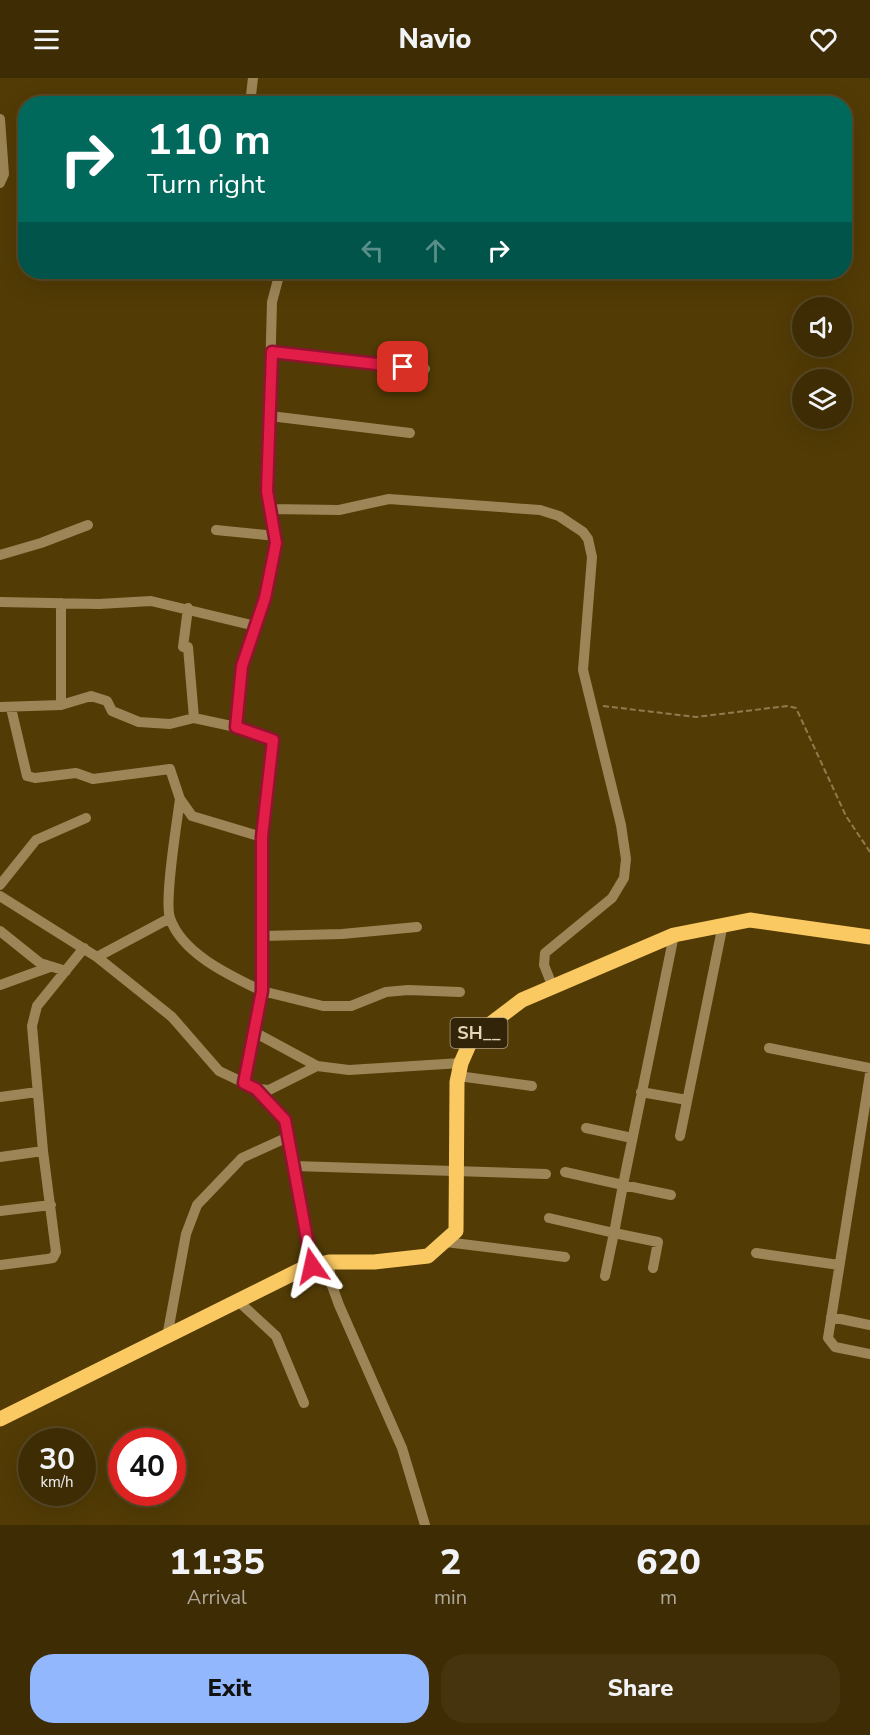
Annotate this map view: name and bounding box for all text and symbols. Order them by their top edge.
text: Navio [399,21,471,58]
icon: menu [30,23,63,56]
icon: heart [807,23,840,56]
text: 110 m [147,112,271,169]
icon: right [48,120,126,198]
text: Turn right [147,166,265,203]
icon: left [356,234,389,267]
icon: ahead [419,234,452,267]
icon: right [482,234,515,267]
map controls [792,297,852,429]
button: sound [792,297,852,357]
pin [377,341,428,392]
icon: arrive [386,350,419,383]
button: layers [792,369,852,429]
road number: SH__ [450,1018,508,1048]
position arrow [280,1234,344,1298]
speed limit sign: 40 [108,1428,186,1506]
text: 30 [39,1439,75,1480]
text: km/h [40,1472,74,1492]
text: 11:35 [169,1538,265,1587]
text: 2 [440,1538,461,1587]
text: 620 [636,1538,701,1587]
text: Arrival [187,1584,247,1611]
text: min [434,1584,467,1611]
text: m [660,1584,677,1611]
button: Exit [30,1654,429,1723]
button: Share [441,1654,840,1723]

